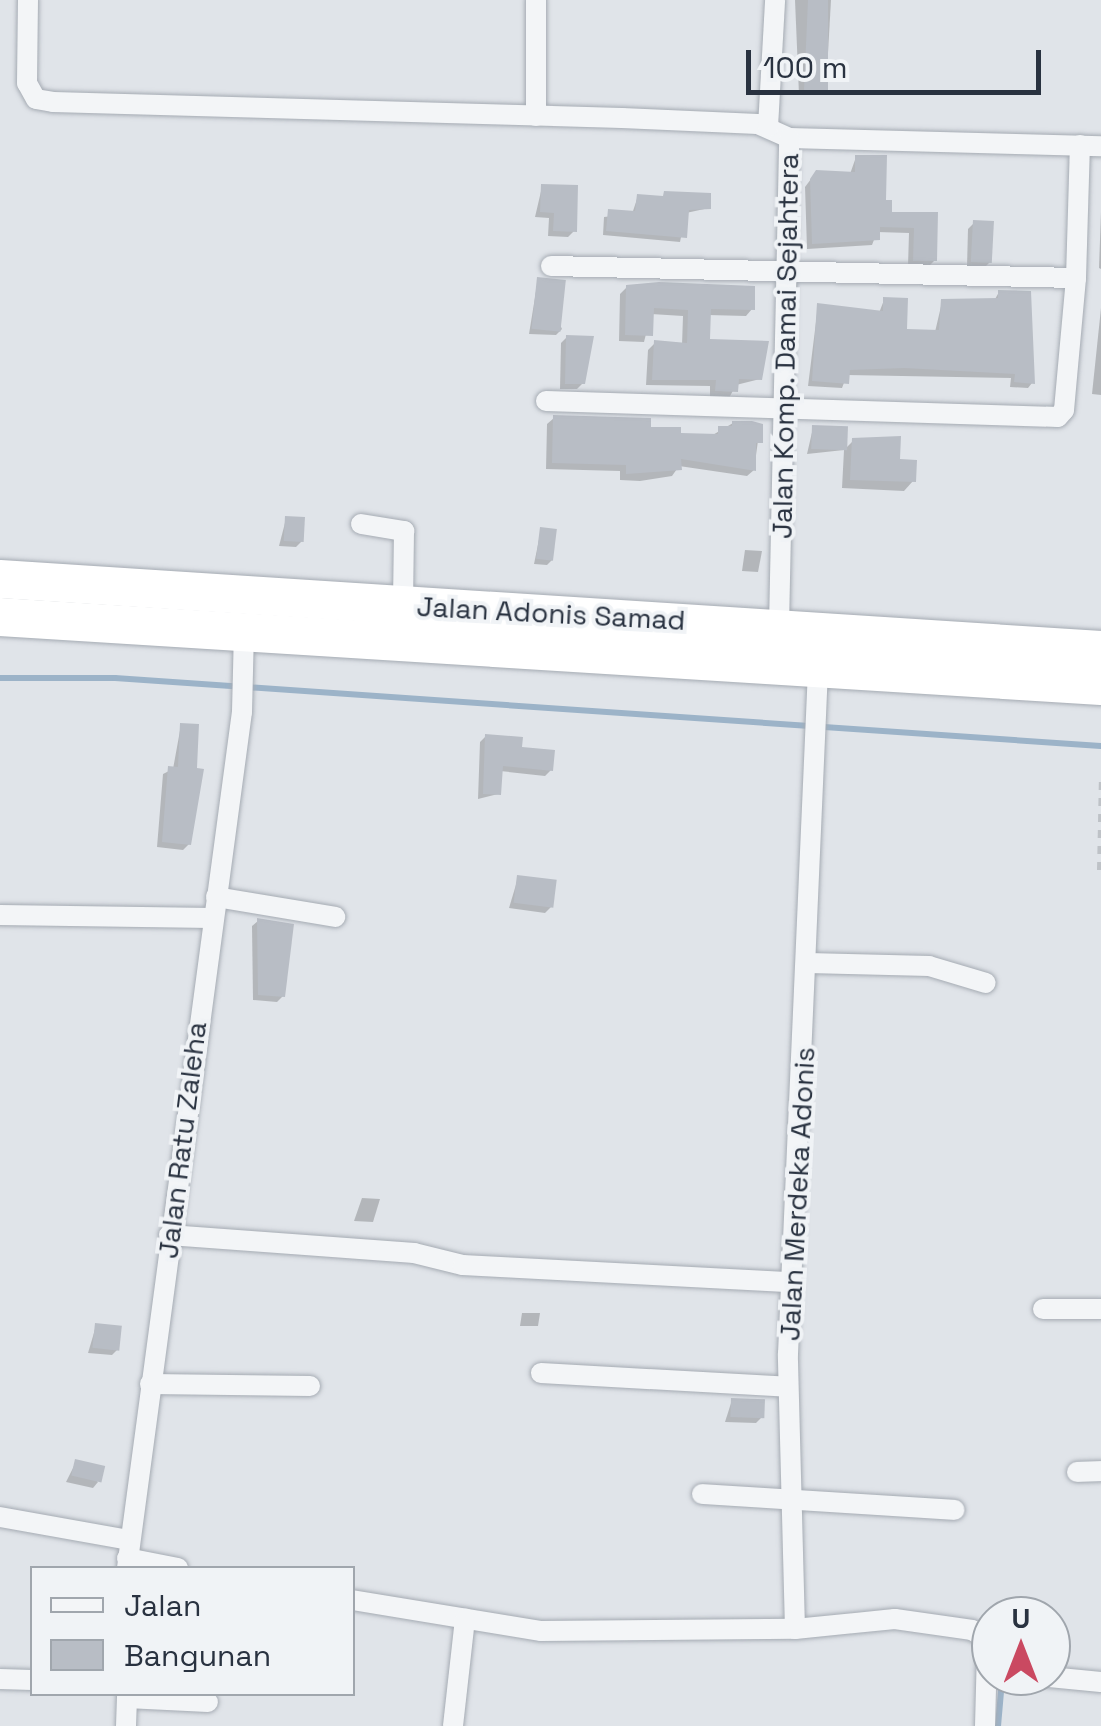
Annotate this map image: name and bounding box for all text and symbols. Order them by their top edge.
scale bar [751,30,1046,92]
text: 100 m [763,48,848,87]
street label: Jalan Komp. Damai Sejahtera [765,152,805,540]
street label: Jalan Adonis Samad [416,589,686,637]
street label: Jalan Ratu Zaleha [151,1020,213,1260]
street label: Jalan Merdeka Adonis [773,1046,821,1342]
legend [30,1566,355,1696]
text: Jalan [124,1586,201,1625]
north arrow [971,1596,1071,1696]
text: U [1012,1600,1030,1636]
text: Bangunan [124,1636,271,1675]

